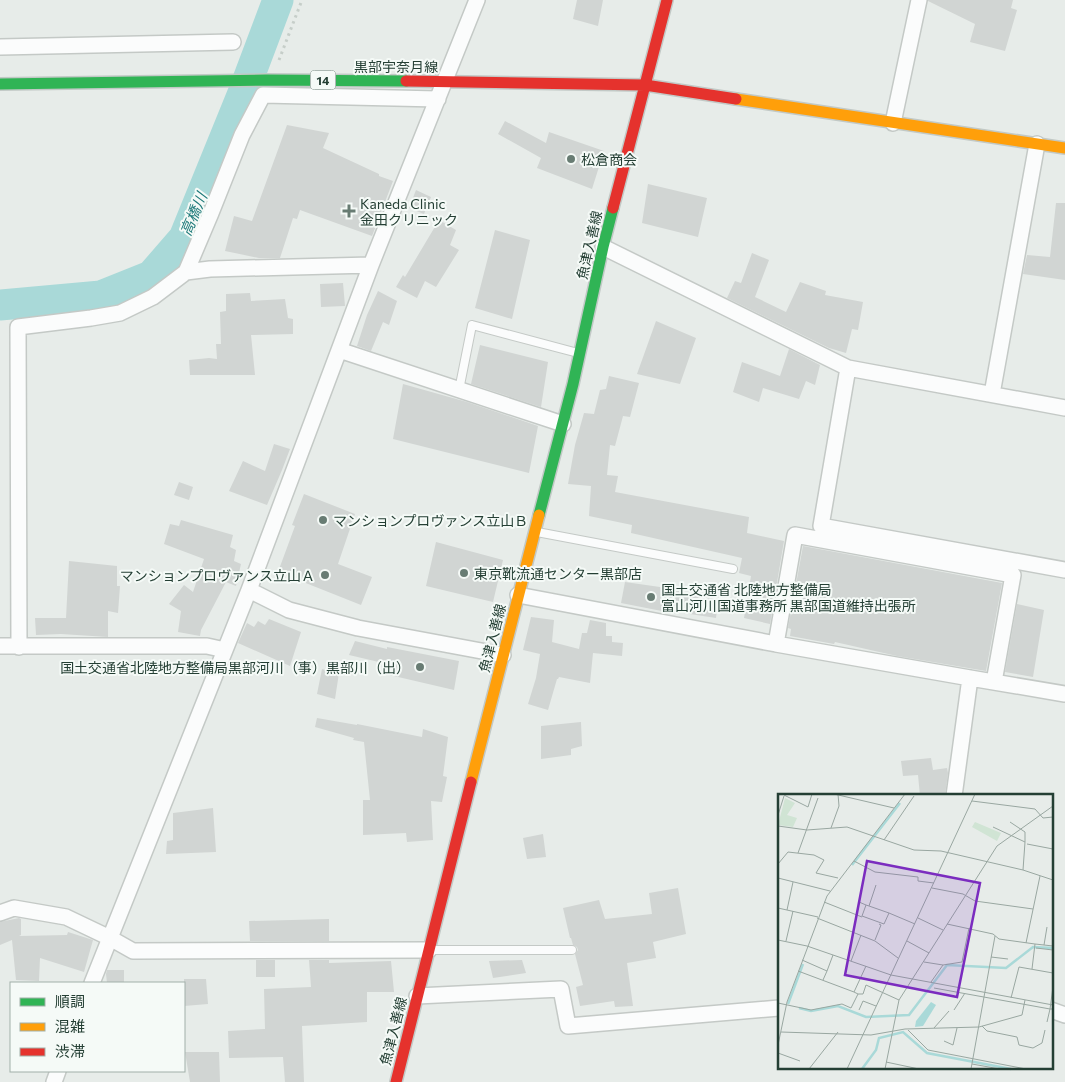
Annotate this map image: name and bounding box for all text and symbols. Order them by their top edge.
street label: 黒部宇奈月線 [354,58,438,75]
road number: 14 [310,70,336,90]
place label: 松倉商会 [581,151,637,168]
marker: 松倉商会 [565,153,577,165]
water label: 高橋川 [176,188,211,238]
place label: Kaneda Clinic 金田クリニック [360,195,458,228]
marker: Kaneda Clinic 金田クリニック [342,204,356,218]
street label: 魚津入善線 [573,209,605,281]
place label: マンションプロヴァンス立山Ｂ [333,512,528,529]
marker: マンションプロヴァンス立山Ｂ [317,514,329,526]
place label: 東京靴流通センター黒部店 [474,565,642,582]
place label: マンションプロヴァンス立山Ａ [120,567,315,584]
marker: 東京靴流通センター黒部店 [458,567,470,579]
marker: マンションプロヴァンス立山Ａ [319,569,331,581]
place label: 国土交通省 北陸地方整備局 富山河川国道事務所 黒部国道維持出張所 [661,581,916,614]
marker: 国土交通省 北陸地方整備局 富山河川国道事務所 黒部国道維持出張所 [645,591,657,603]
street label: 魚津入善線 [475,602,509,674]
place label: 国土交通省北陸地方整備局黒部河川（事）黒部川（出） [60,659,410,676]
marker: 国土交通省北陸地方整備局黒部河川（事）黒部川（出） [414,661,426,673]
inset map [778,794,1052,1070]
legend [10,982,185,1072]
text: 順調 [55,992,85,1010]
street label: 魚津入善線 [376,995,410,1067]
text: 混雑 [55,1017,85,1035]
text: 渋滞 [55,1042,85,1060]

